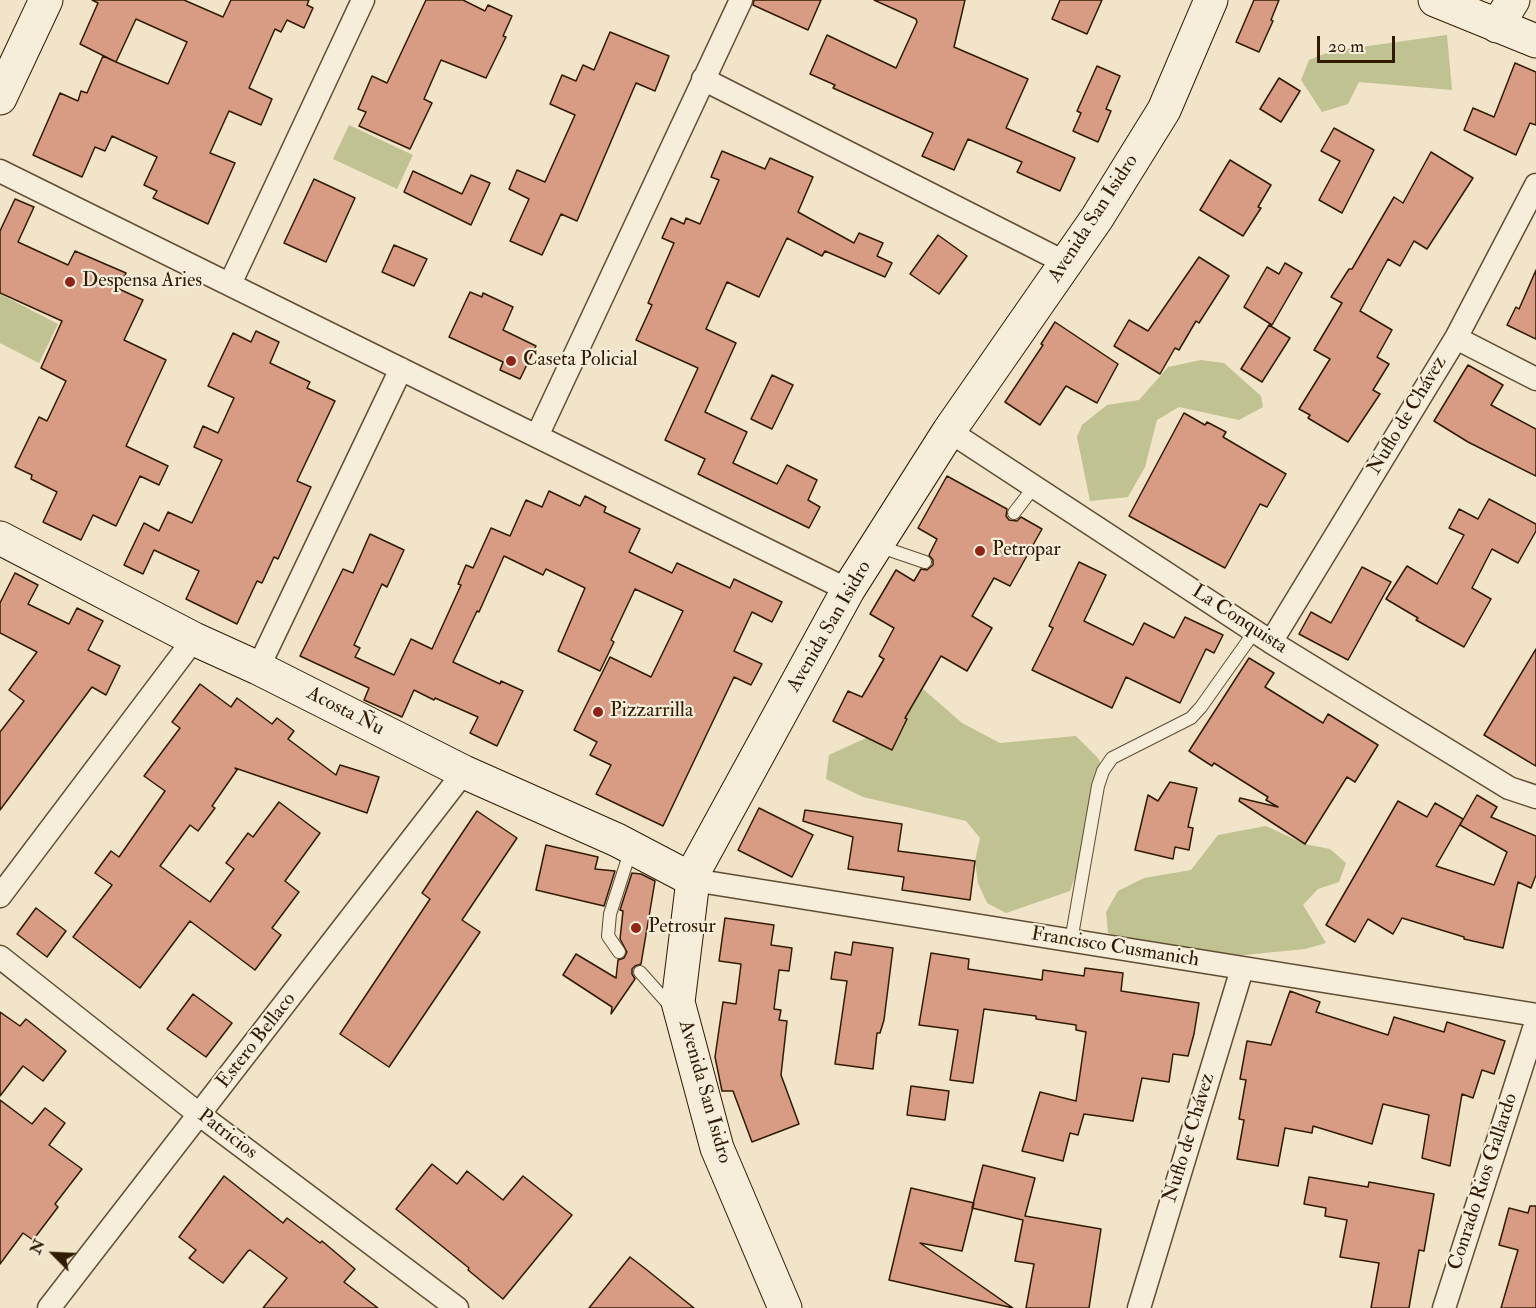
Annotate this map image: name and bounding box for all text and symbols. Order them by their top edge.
scale bar [1320,24,1398,62]
text: 20 m [1328,35,1364,58]
street label: Avenida San Isidro [1044,151,1144,287]
place label: Despensa Aries [82,270,202,294]
marker: Despensa Aries [63,275,77,289]
place label: Caseta Policial [523,349,638,373]
street label: Nuflo de Chávez [1363,352,1453,480]
marker: Caseta Policial [504,354,518,368]
place label: Petropar [992,539,1061,563]
marker: Petropar [973,544,987,558]
street label: Avenida San Isidro [783,557,877,697]
street label: La Conquista [1187,580,1291,660]
street label: Acosta Ñu [302,682,388,742]
place label: Pizzarrilla [610,700,693,724]
marker: Pizzarrilla [591,705,605,719]
place label: Petrosur [648,916,716,940]
marker: Petrosur [629,921,643,935]
street label: Francisco Cusmanich [1029,923,1201,973]
street label: Estero Bellaco [212,988,302,1094]
street label: Avenida San Isidro [672,1018,736,1166]
street label: Nuflo de Chávez [1159,1070,1221,1206]
street label: Conrado Rios Gallardo [1444,1091,1524,1273]
street label: Patricios [192,1105,262,1165]
north arrow [24,1224,84,1284]
text: N [26,1236,50,1257]

